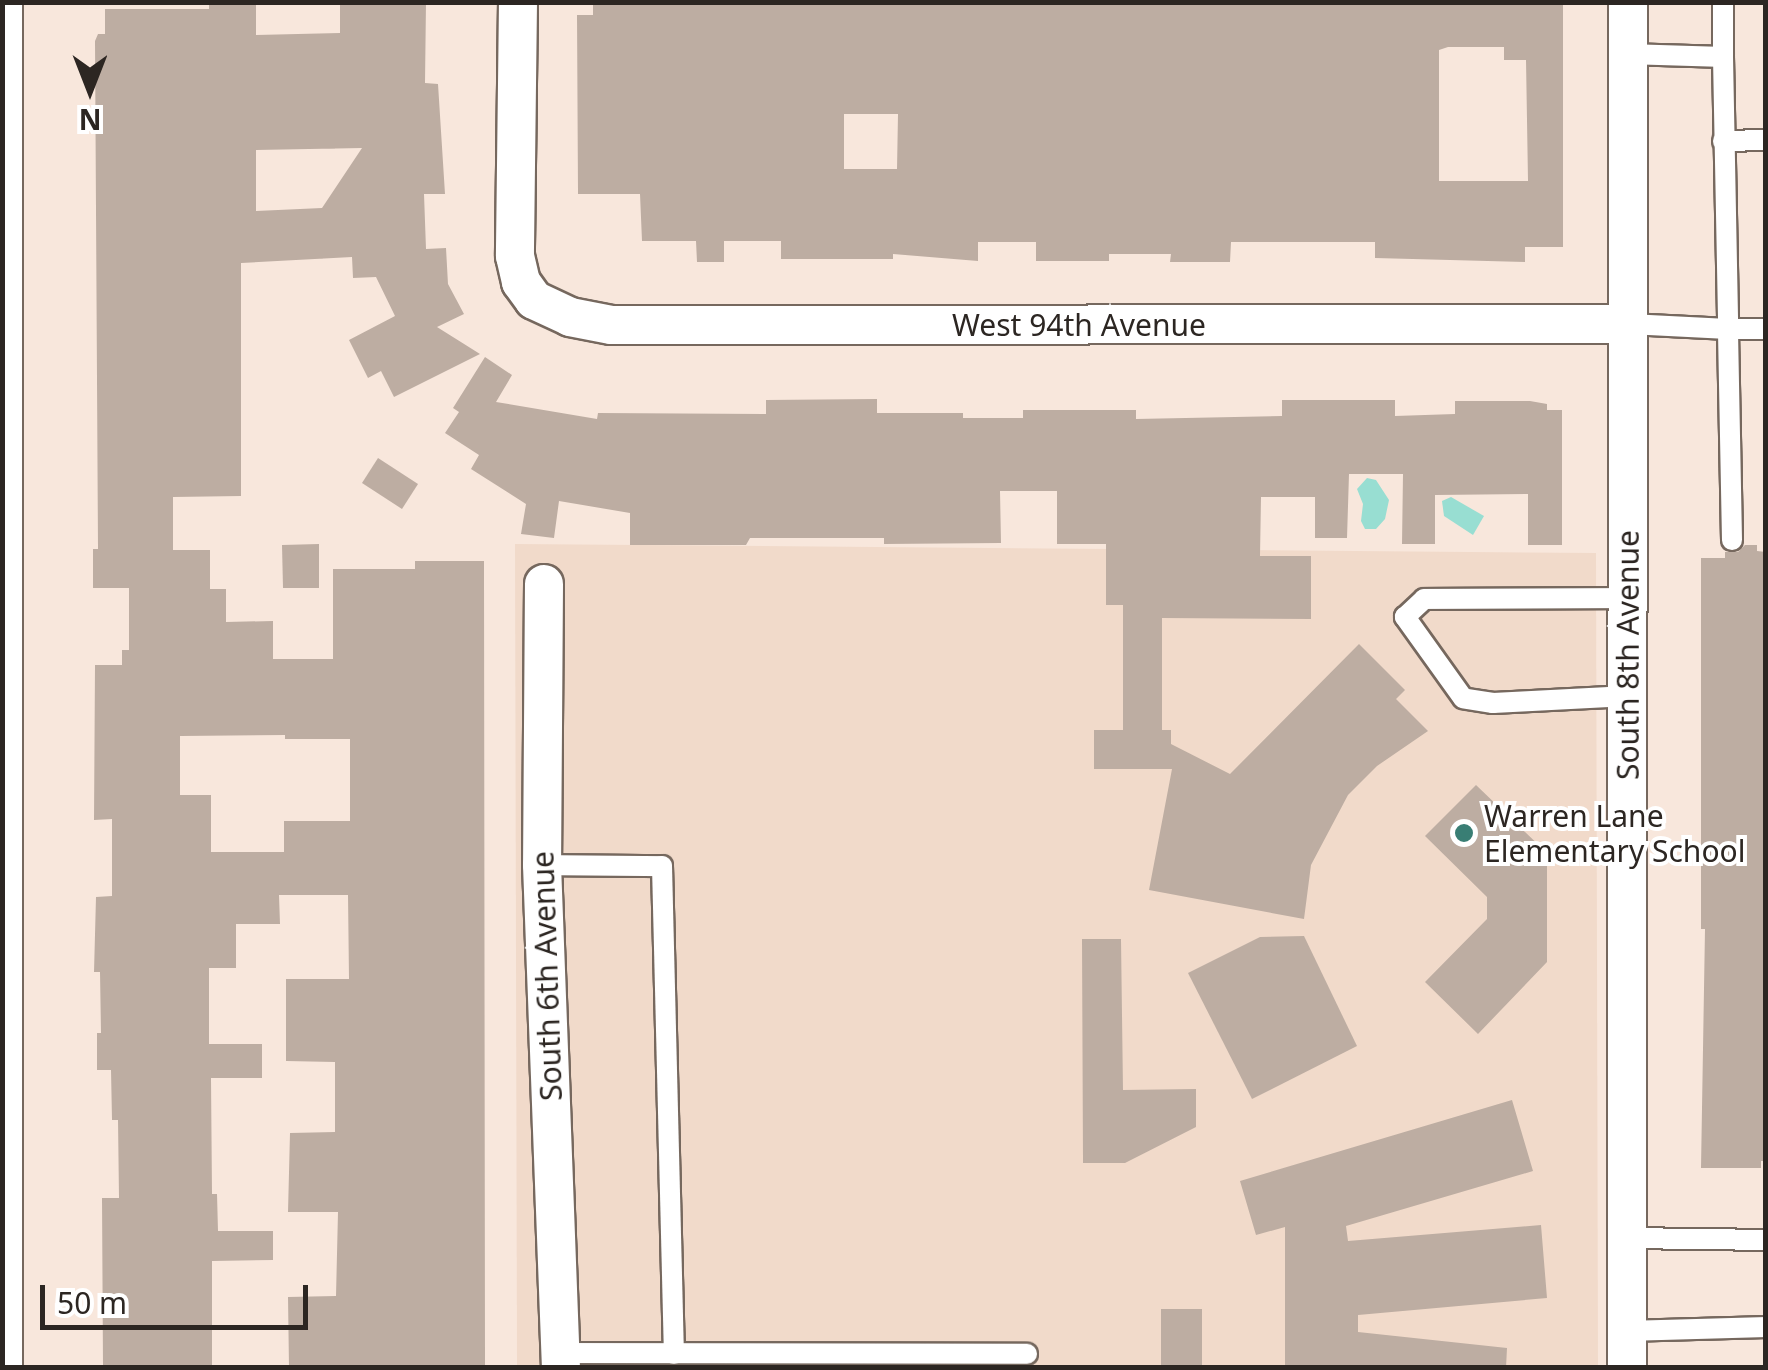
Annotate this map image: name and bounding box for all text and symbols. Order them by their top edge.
north arrow [40,40,140,140]
text: N [79,101,101,139]
street label: West 94th Avenue [952,307,1206,343]
street label: South 8th Avenue [1610,530,1646,780]
place label: Warren Lane Elementary School [1484,798,1745,868]
marker: Warren Lane Elementary School [1453,822,1475,844]
street label: South 6th Avenue [525,850,569,1102]
scale bar [45,1265,312,1327]
text: 50 m [57,1282,127,1323]

